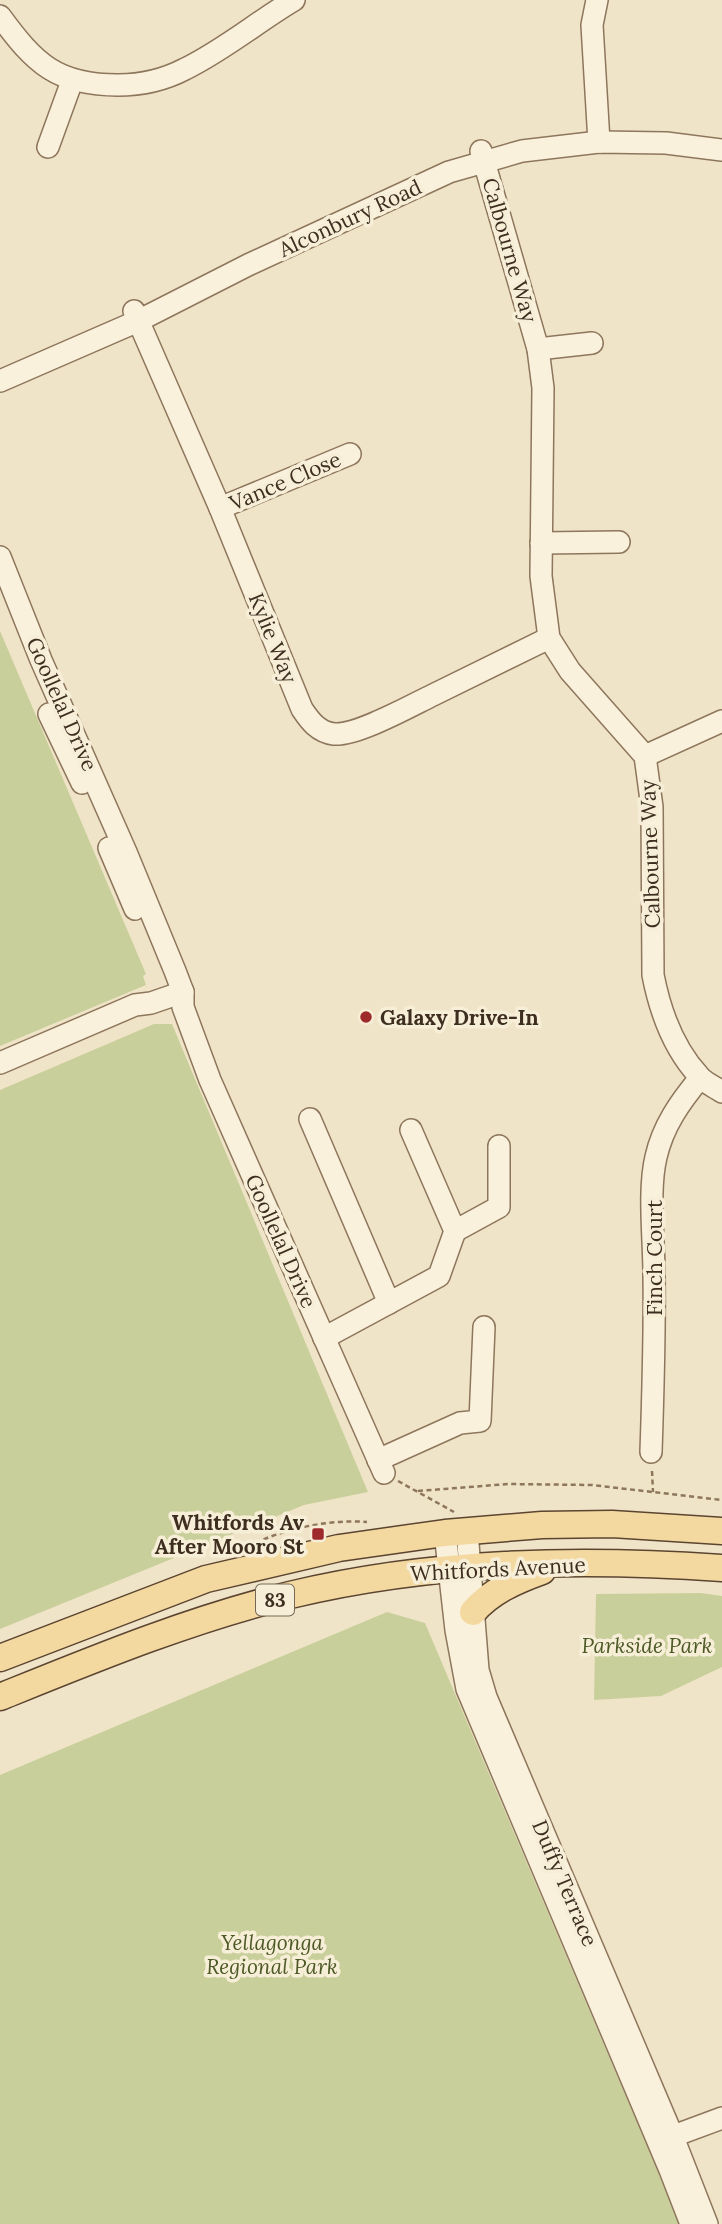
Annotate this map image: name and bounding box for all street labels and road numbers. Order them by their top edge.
street label: Alconbury Road [273,173,426,263]
street label: Calbourne Way [477,175,543,325]
street label: Vance Close [224,445,345,517]
street label: Kylie Way [243,589,303,687]
street label: Goollelal Drive [20,633,104,775]
street label: Calbourne Way [634,779,666,929]
street label: Goollelal Drive [239,1170,323,1312]
street label: Finch Court [641,1199,668,1316]
street label: Whitfords Avenue [410,1551,586,1587]
road number: 83 [256,1584,294,1616]
street label: Duffy Terrace [526,1816,604,1950]

